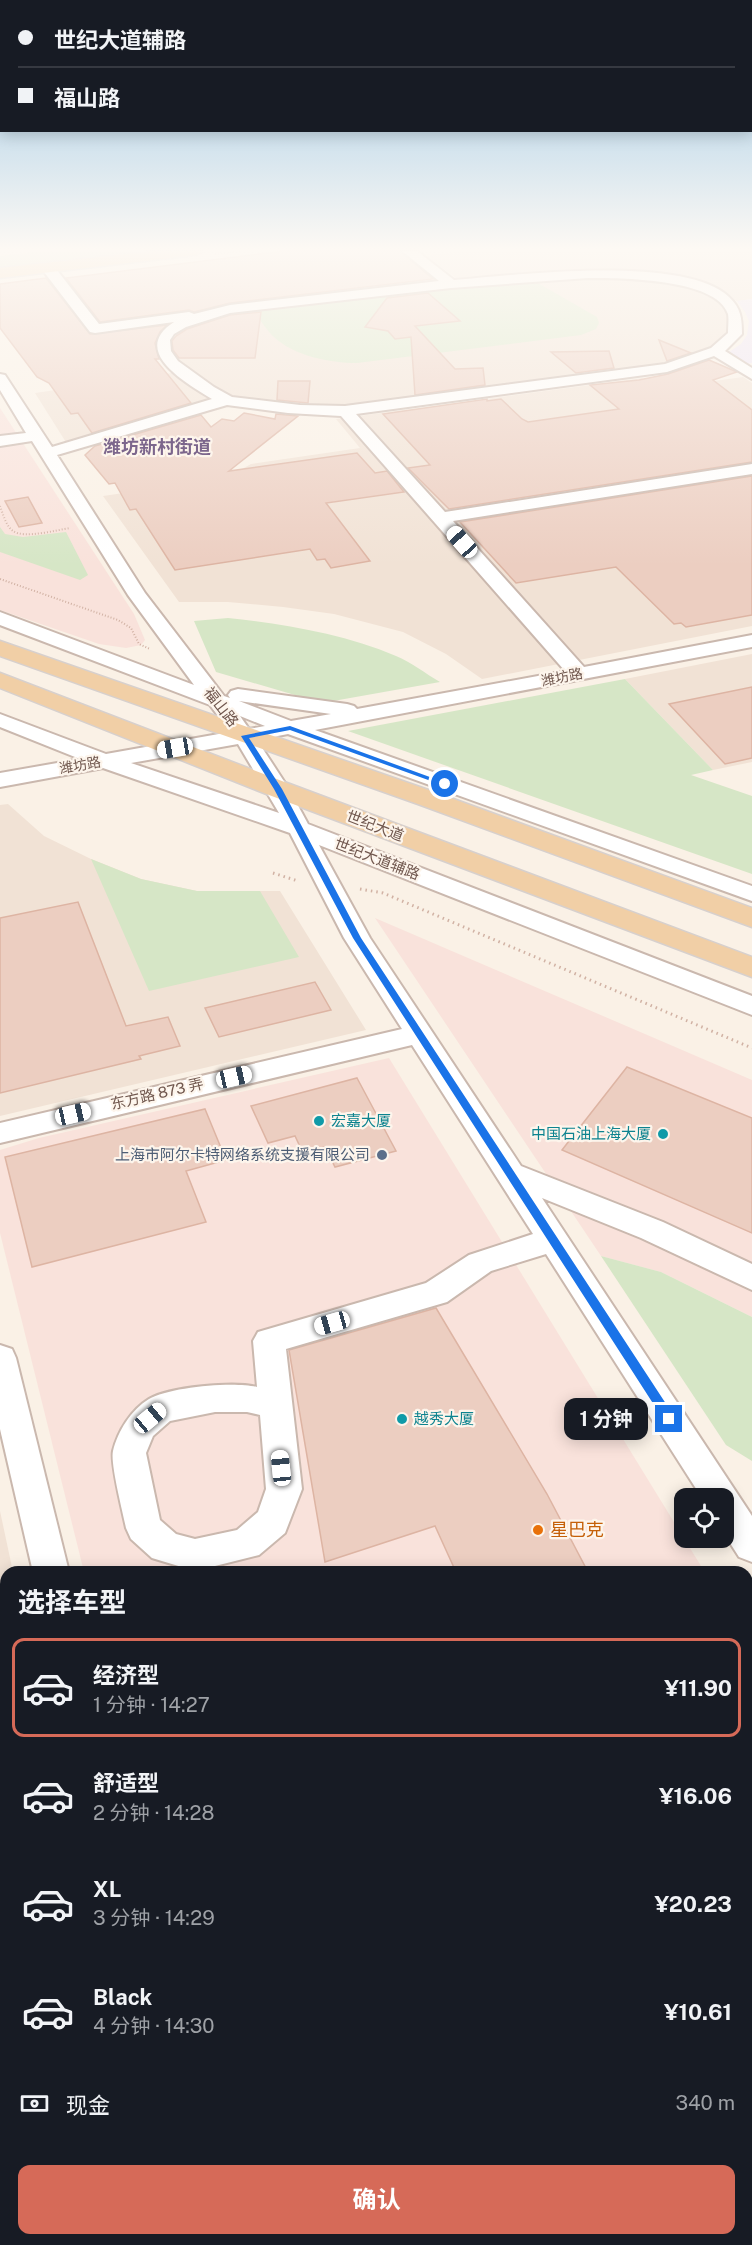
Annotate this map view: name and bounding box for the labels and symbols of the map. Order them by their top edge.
district label: 潍坊新村街道 [103,436,211,457]
car [443,523,481,561]
street label: 潍坊路 [540,665,584,689]
street label: 福山路 [201,684,242,730]
car [156,736,194,760]
street label: 潍坊路 [58,753,102,777]
route start [431,770,458,797]
street label: 世纪大道 [344,807,406,844]
street label: 世纪大道辅路 [332,834,422,883]
car [214,1064,254,1090]
street label: 东方路 873 弄 [109,1075,205,1112]
car [53,1101,93,1127]
place label: 宏嘉大厦 [331,1112,391,1129]
marker: 宏嘉大厦 [312,1114,326,1128]
place label: 中国石油上海大厦 [531,1125,651,1142]
marker: 中国石油上海大厦 [656,1127,670,1141]
place label: 上海市阿尔卡特网络系统支援有限公司 [115,1146,370,1163]
marker: 上海市阿尔卡特网络系统支援有限公司 [375,1148,389,1162]
car [312,1309,352,1337]
callout: 1 分钟 [564,1398,648,1440]
car [130,1400,170,1436]
route end [655,1405,682,1432]
place label: 越秀大厦 [414,1410,474,1427]
marker: 越秀大厦 [395,1412,409,1426]
car [270,1449,292,1487]
place label: 星巴克 [550,1519,604,1540]
marker: 星巴克 [531,1523,545,1537]

